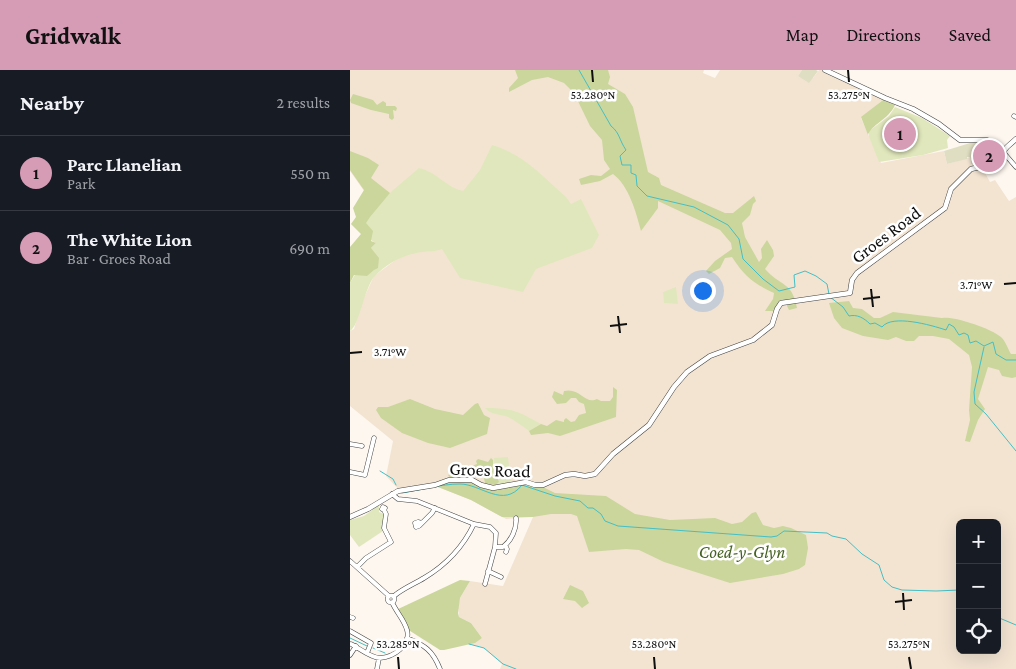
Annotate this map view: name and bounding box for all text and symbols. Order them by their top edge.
text: Gridwalk [25,22,121,49]
text: Map [786,25,818,45]
text: Directions [846,25,921,45]
text: Saved [949,25,991,45]
text: 53.280°N [571,88,616,102]
text: 53.275°N [828,88,870,102]
text: Nearby [20,91,84,115]
text: 2 results [277,94,330,111]
pin: 1 [884,115,916,153]
pin: 2 [973,137,1005,175]
text: Parc Llanelian [67,154,182,175]
text: 1 [33,165,39,182]
text: 550 m [290,165,330,182]
text: Park [67,175,95,192]
street label: Groes Road [848,202,925,267]
text: The White Lion [67,229,192,250]
text: 2 [32,240,40,257]
text: 690 m [289,240,330,257]
text: Bar · Groes Road [67,250,171,267]
your location [690,278,716,304]
text: 3.71°W [960,278,992,292]
text: 3.71°W [374,345,406,359]
street label: Groes Road [449,459,531,481]
map controls [956,519,1001,654]
button: + [956,519,1001,564]
park label: Coed-y-Glyn [699,542,785,562]
button: − [956,564,1001,609]
button: locate [956,609,1001,654]
text: 53.285°N [376,637,420,651]
text: 53.280°N [632,637,677,651]
text: 53.275°N [888,637,930,651]

